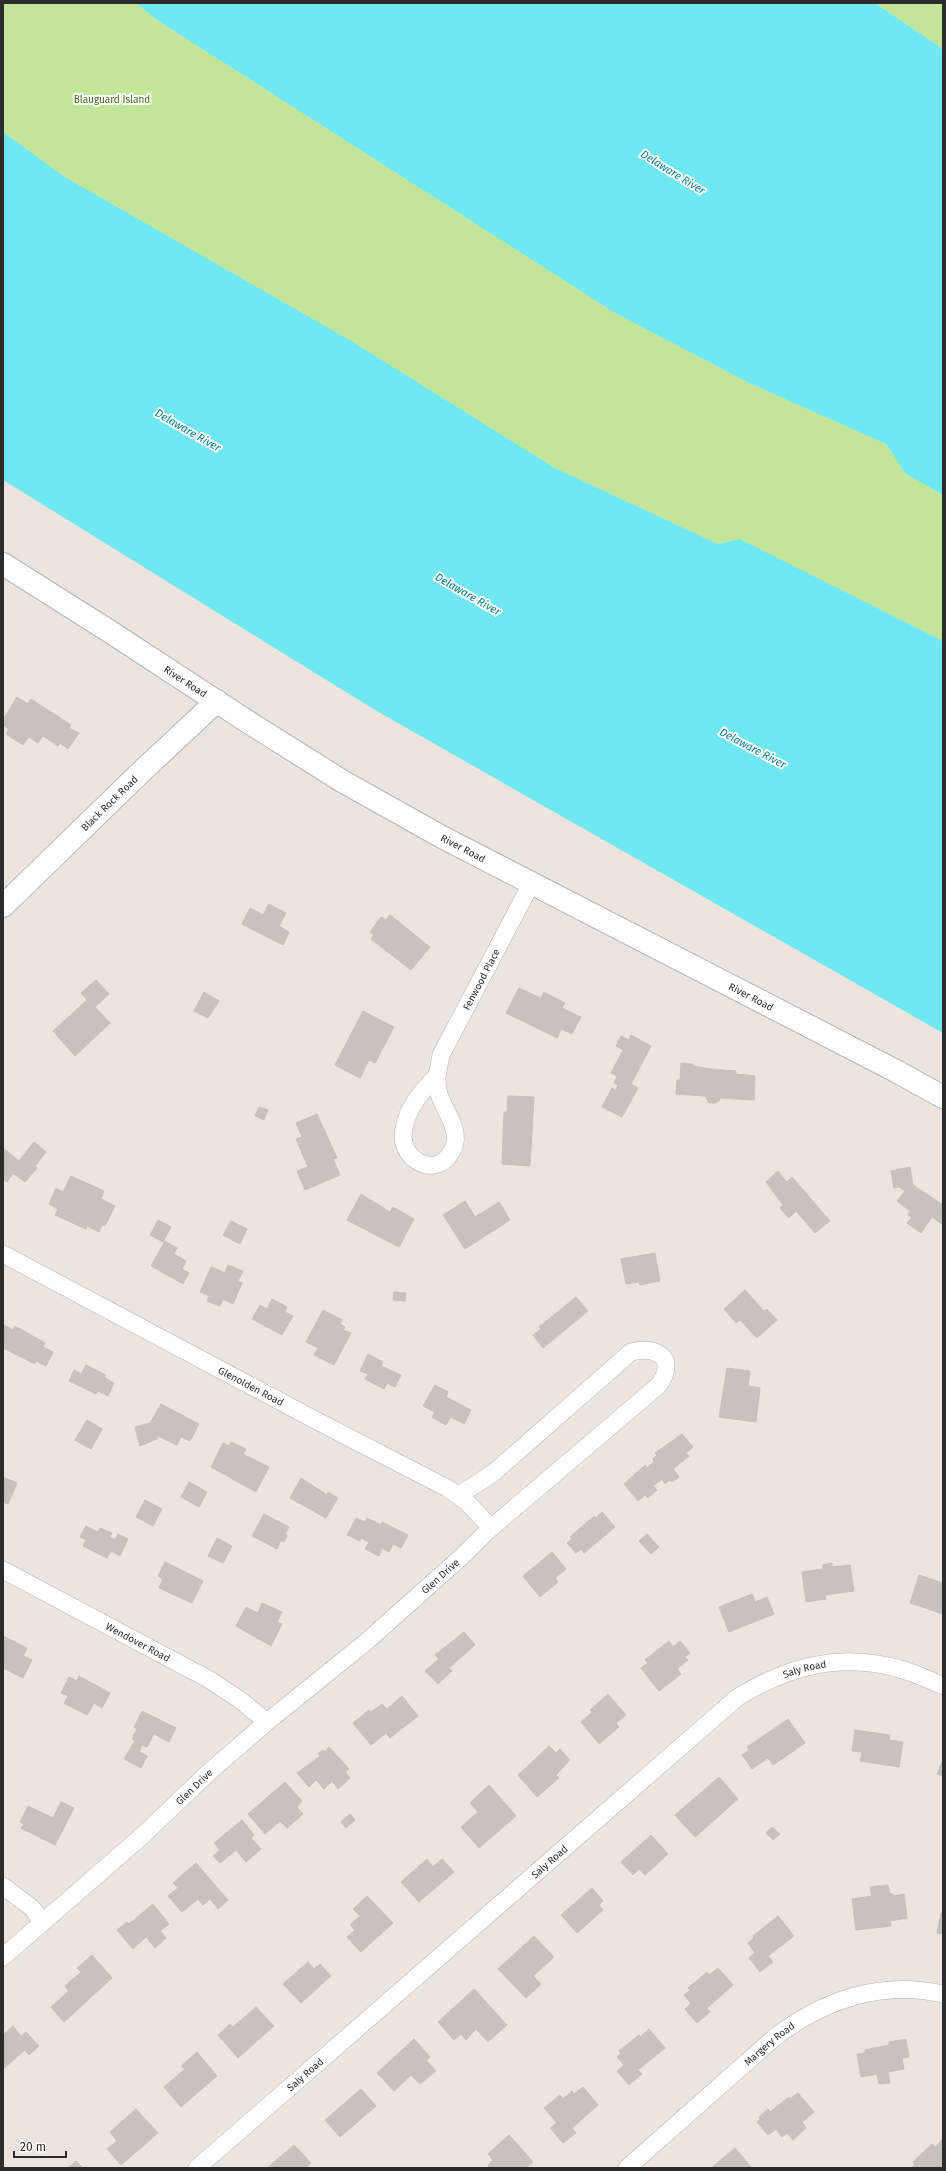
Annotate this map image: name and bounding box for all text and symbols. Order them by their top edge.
park label: Blauguard Island [74,94,150,106]
water label: Delaware River [638,147,708,198]
water label: Delaware River [153,406,223,455]
water label: Delaware River [433,570,503,619]
street label: River Road [161,664,209,700]
water label: Delaware River [717,725,789,772]
street label: Black Rock Road [79,773,141,834]
street label: River Road [438,832,487,865]
street label: Fenwood Place [461,947,503,1012]
street label: River Road [726,981,775,1014]
street label: Glenolden Road [216,1365,285,1409]
street label: Glen Drive [419,1557,462,1597]
street label: Wendover Road [103,1621,172,1665]
street label: Saly Road [782,1658,827,1681]
street label: Glen Drive [174,1767,215,1808]
street label: Saly Road [529,1843,571,1881]
street label: Margery Road [742,2020,797,2069]
street label: Saly Road [285,2056,326,2094]
scale bar [14,2133,66,2159]
text: 20 m [20,2140,46,2154]

